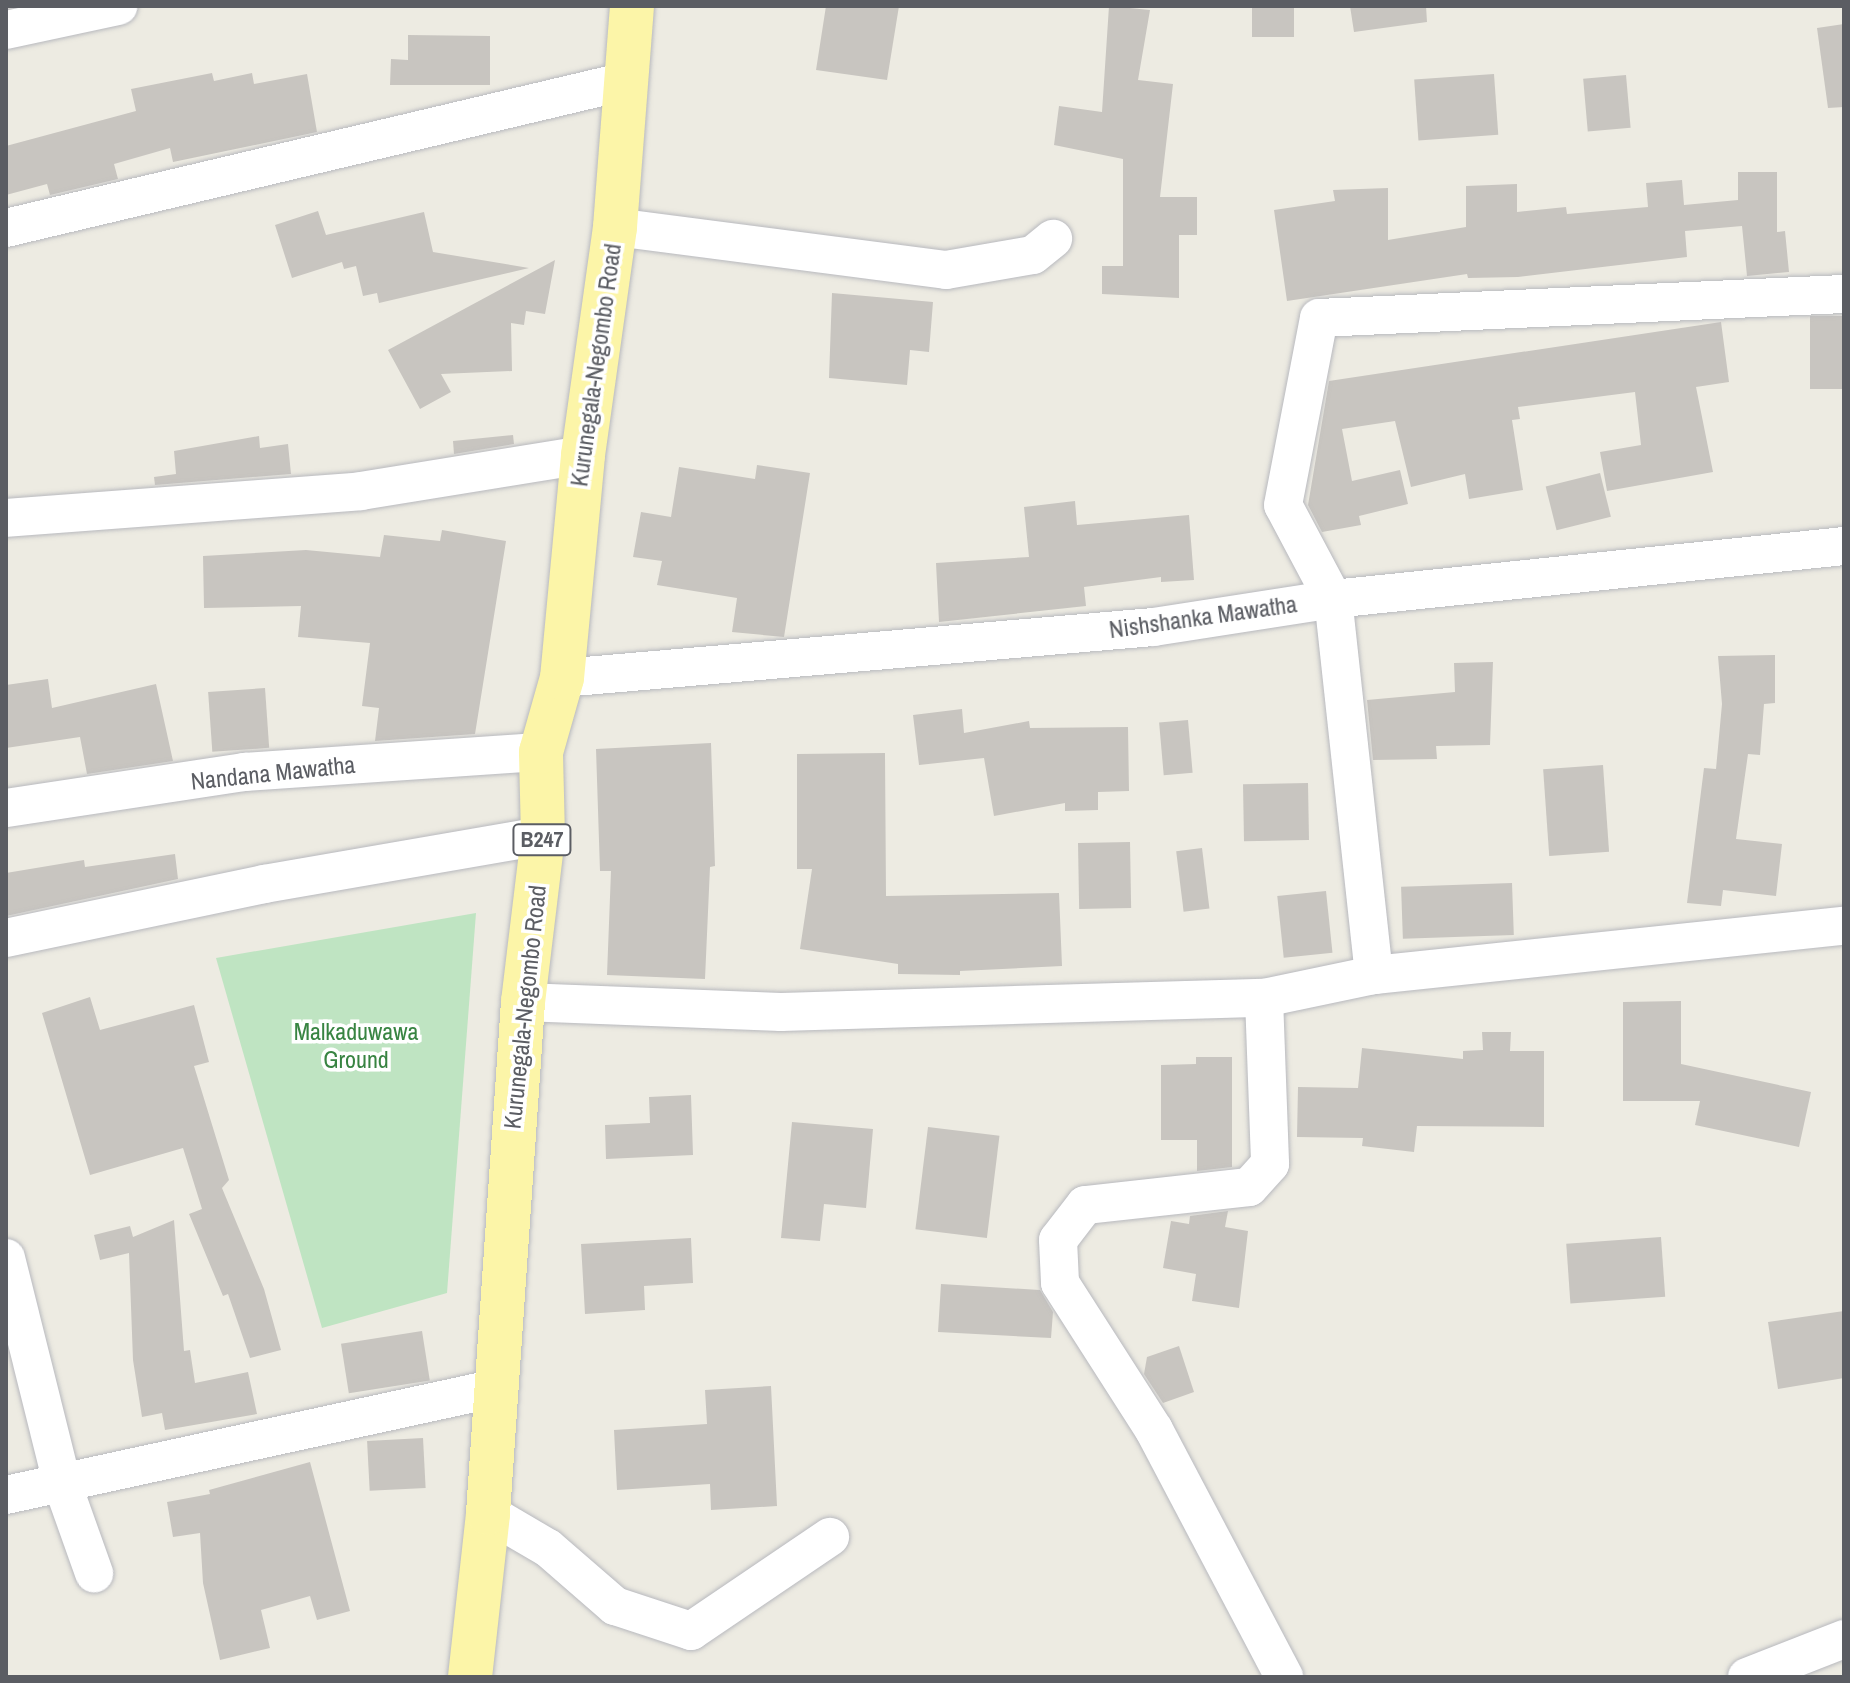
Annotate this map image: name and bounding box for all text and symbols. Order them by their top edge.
street label: Kurunegala-Negombo Road [565,242,627,488]
street label: Nishshanka Mawatha [1107,590,1299,644]
street label: Nandana Mawatha [189,750,357,796]
road number: B247 [512,822,572,858]
street label: Kurunegala-Negombo Road [498,884,552,1130]
park label: Malkaduwawa Ground [294,1018,418,1074]

